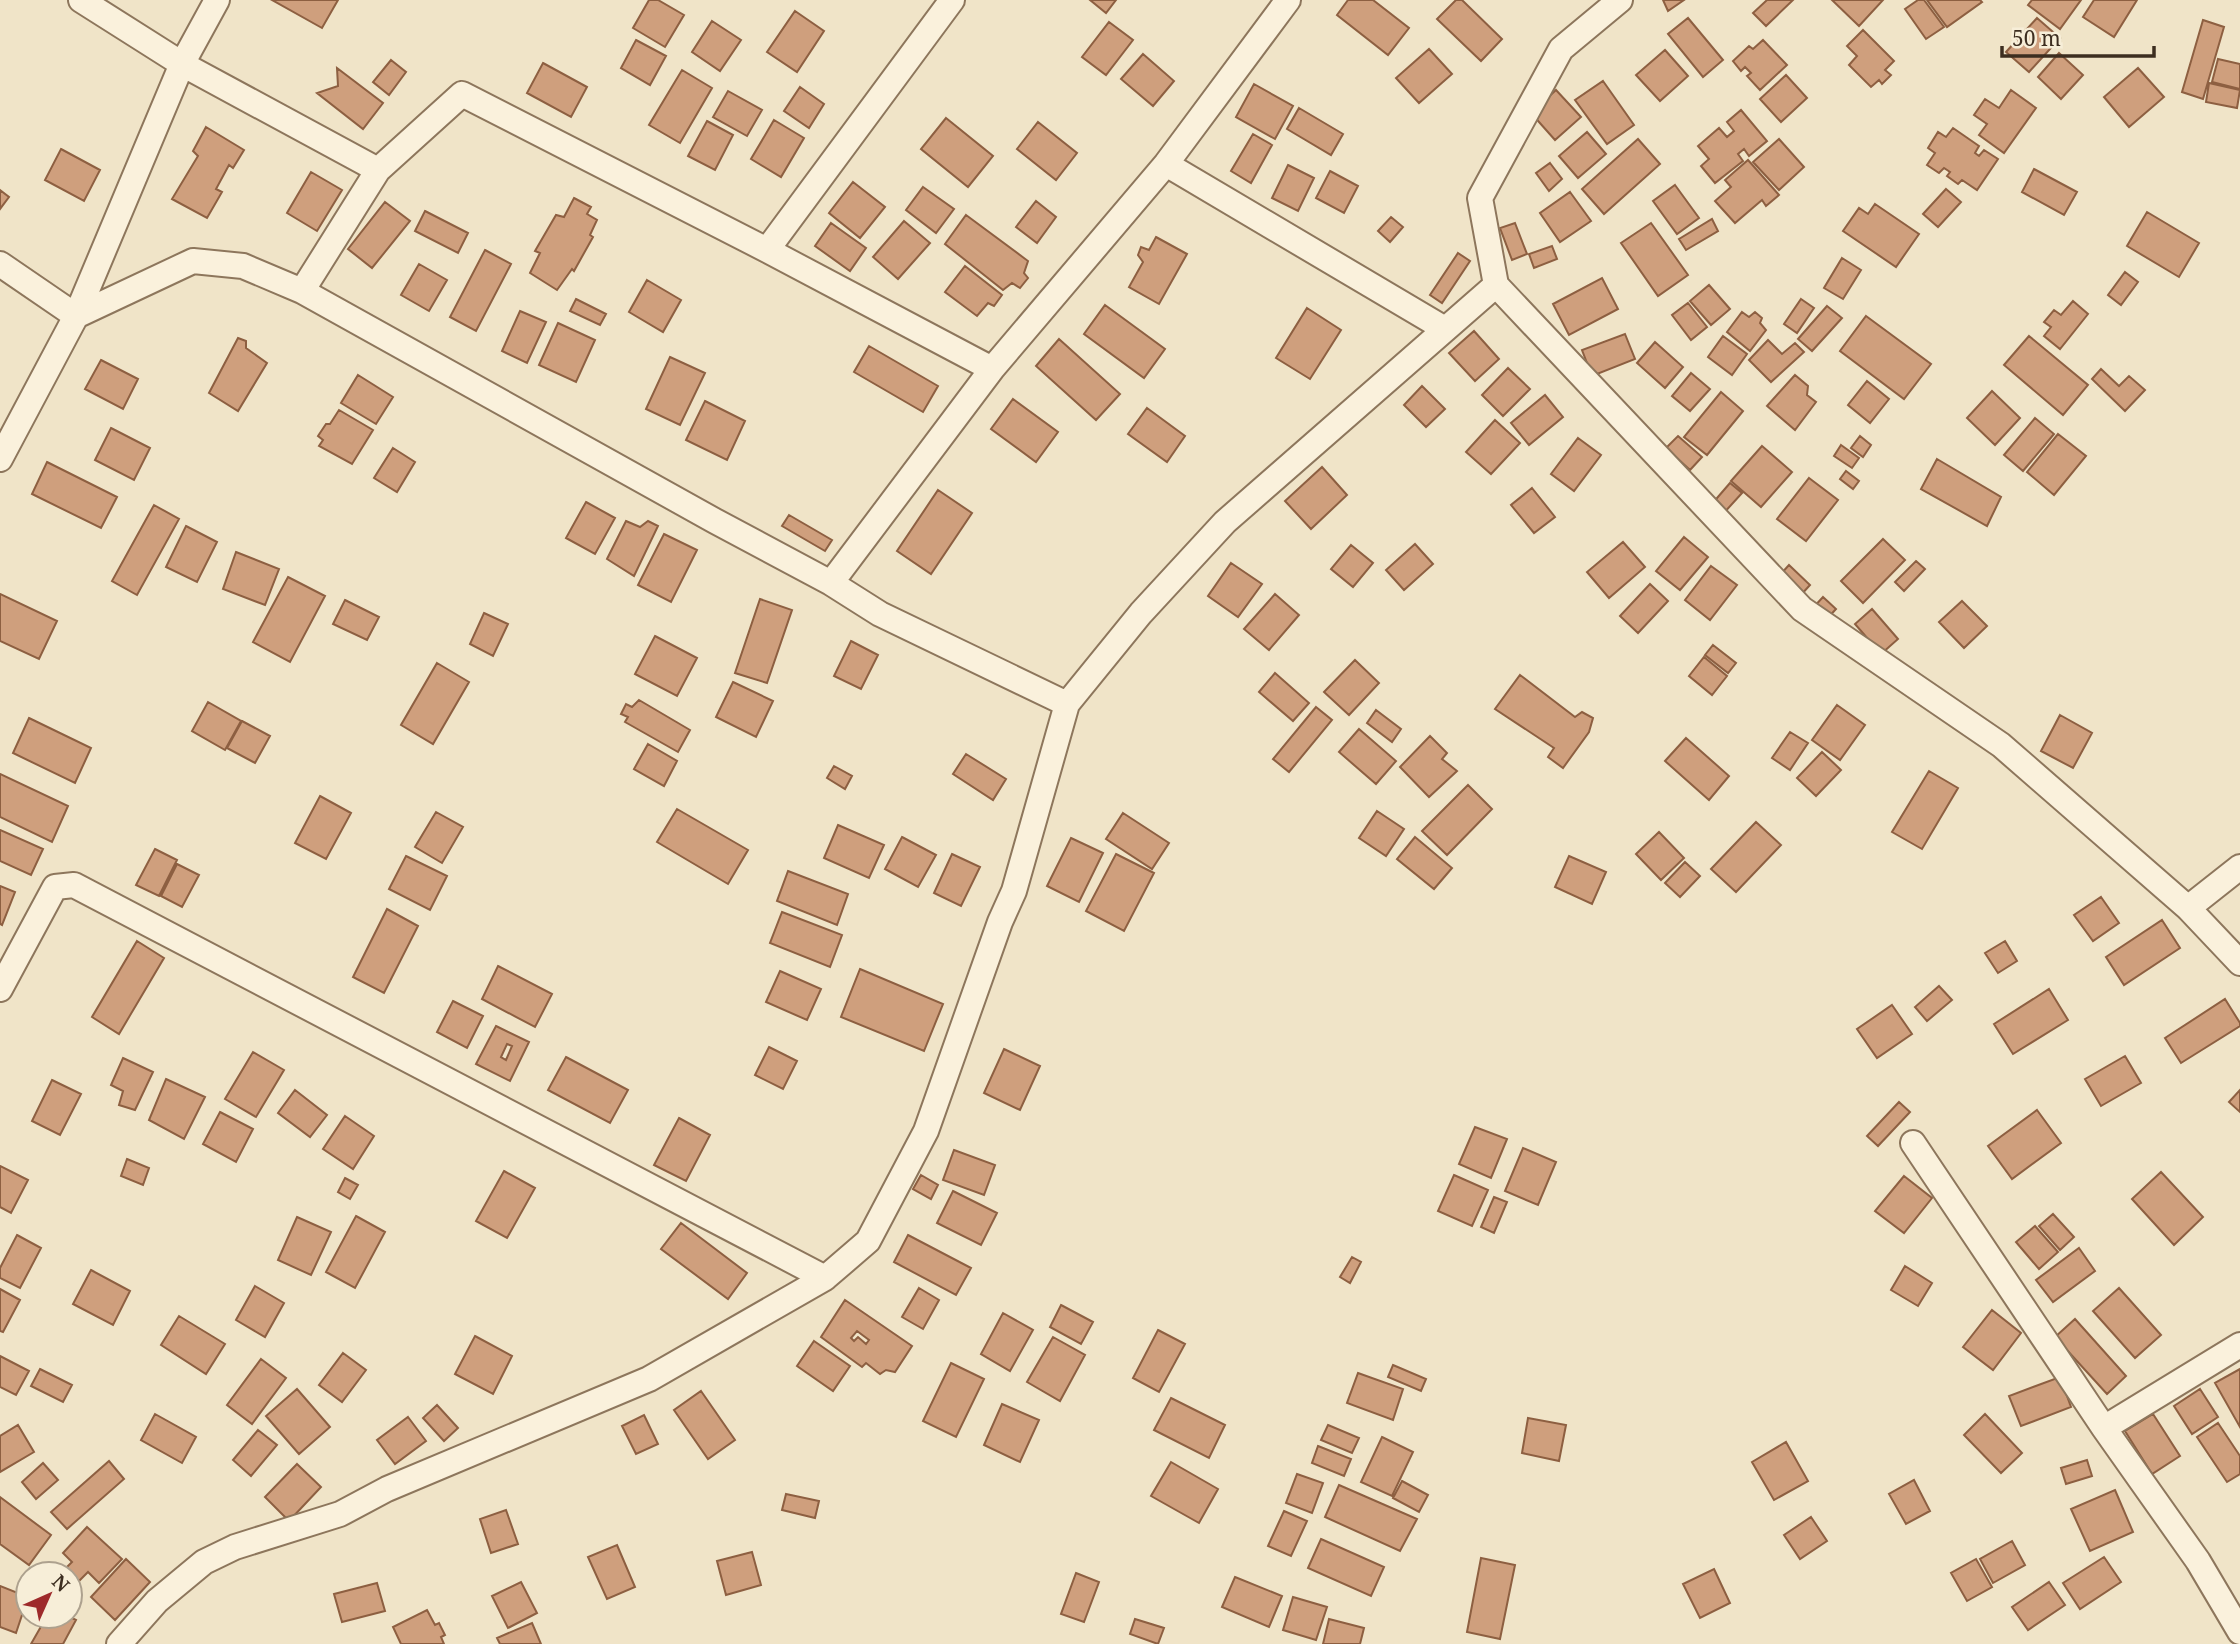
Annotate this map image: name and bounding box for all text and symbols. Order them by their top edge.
scale bar [2002,14,2154,58]
text: 50 m [2012,24,2061,52]
north arrow [14,1560,84,1630]
text: N [47,1568,76,1597]

